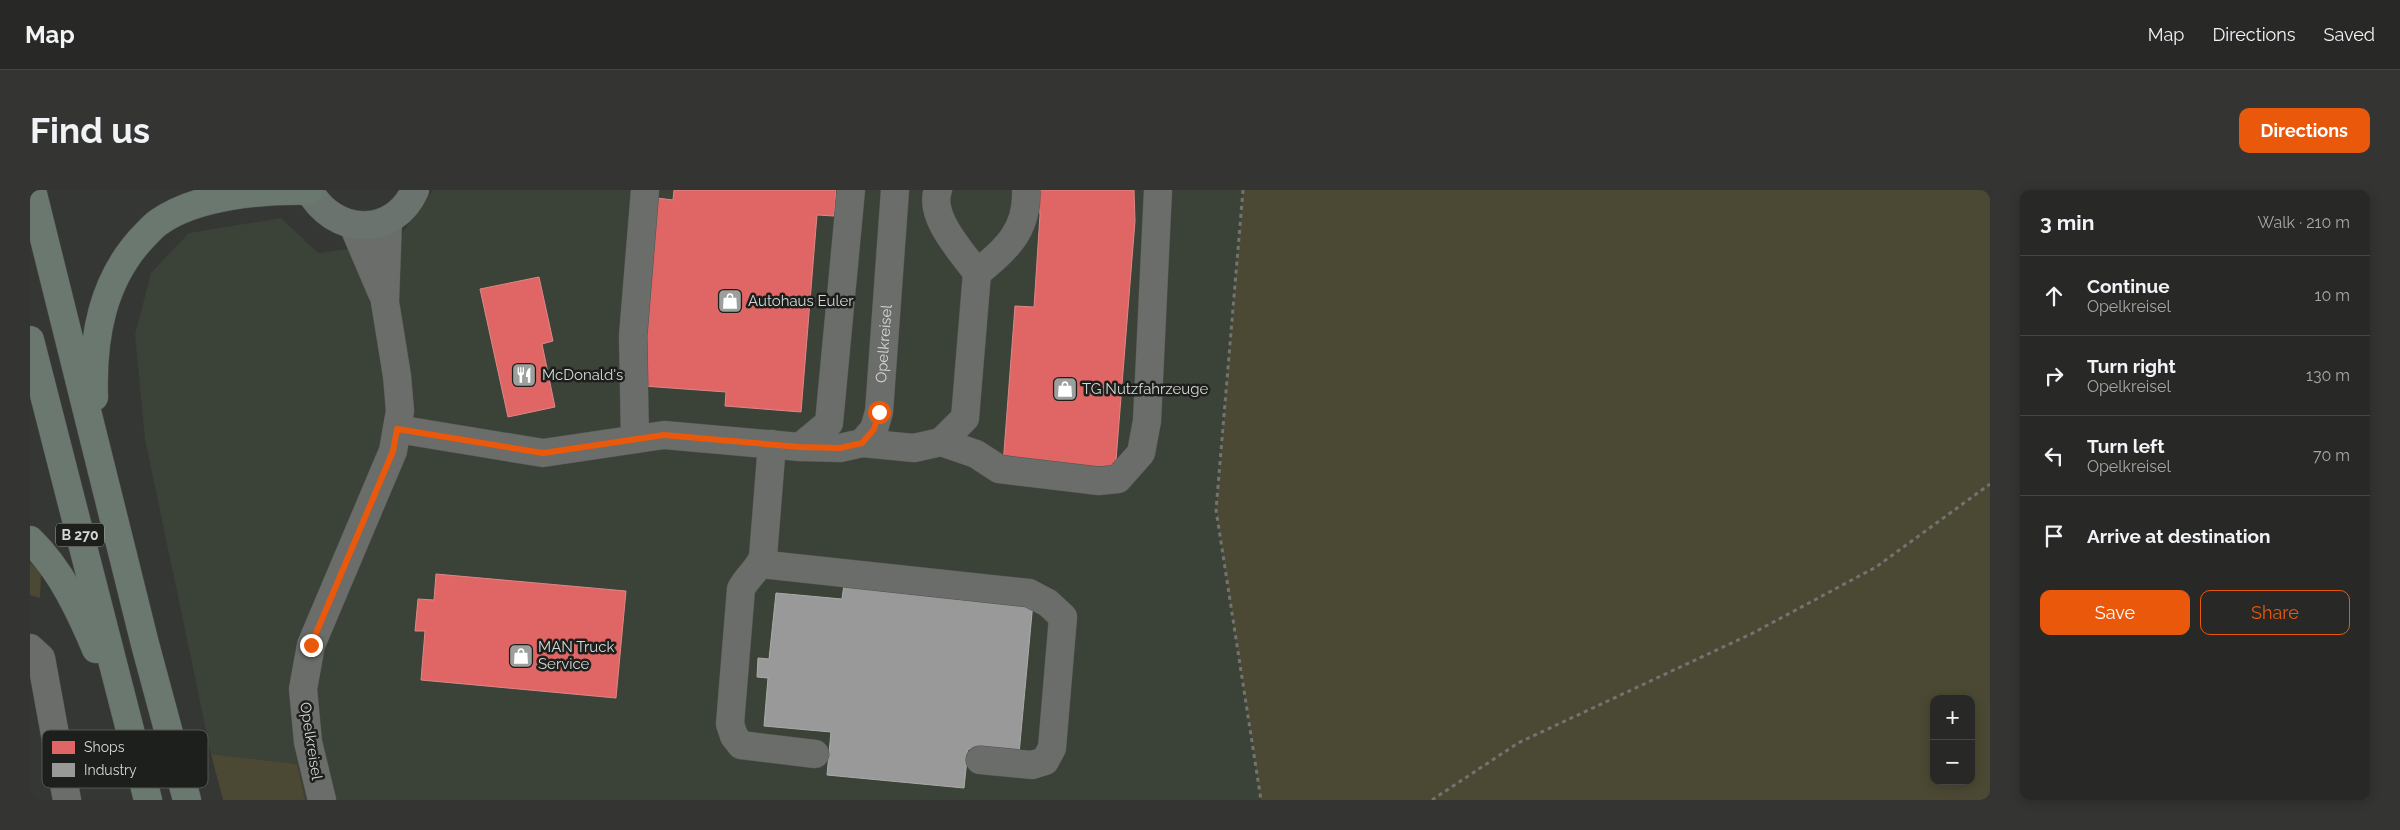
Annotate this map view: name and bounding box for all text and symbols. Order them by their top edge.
text: Map [25,20,75,49]
text: Map [2148,24,2184,45]
text: Directions [2212,24,2296,45]
text: Saved [2324,24,2375,45]
button: Directions [2239,108,2370,153]
text: Find us [30,110,150,151]
text: 3 min [2040,210,2094,235]
text: Walk · 210 m [2258,213,2350,232]
text: Continue [2087,275,2170,297]
icon: ahead [2040,282,2068,310]
text: 10 m [2315,286,2350,305]
shop icon: Autohaus Euler [717,288,743,314]
place label: Autohaus Euler [748,292,854,310]
text: Opelkreisel [2087,297,2171,316]
street label: Opelkreisel [872,303,896,384]
text: Turn right [2087,355,2176,377]
restaurant icon: McDonald's [511,362,537,388]
icon: right [2040,362,2068,390]
place label: McDonald's [542,366,623,384]
text: 130 m [2306,366,2350,385]
shop icon: TG Nutzfahrzeuge [1052,376,1078,402]
text: Opelkreisel [2087,377,2171,396]
place label: TG Nutzfahrzeuge [1082,380,1209,398]
route start [868,401,891,424]
text: Turn left [2087,435,2164,457]
icon: left [2040,442,2068,470]
text: 70 m [2313,446,2350,465]
text: Opelkreisel [2087,457,2171,476]
icon: arrive [2040,522,2068,550]
road number: B 270 [56,524,104,546]
text: Arrive at destination [2087,525,2271,547]
button: Save [2040,590,2190,635]
button: Share [2200,590,2350,635]
route end [300,634,323,657]
place label: MAN Truck Service [538,638,614,673]
shop icon: MAN Truck Service [508,643,534,669]
map controls [1930,695,1975,785]
button: + [1930,695,1975,740]
street label: Opelkreisel [296,701,326,782]
legend [42,730,208,788]
text: Shops [84,739,125,755]
button: − [1930,740,1975,785]
text: Industry [84,762,137,778]

